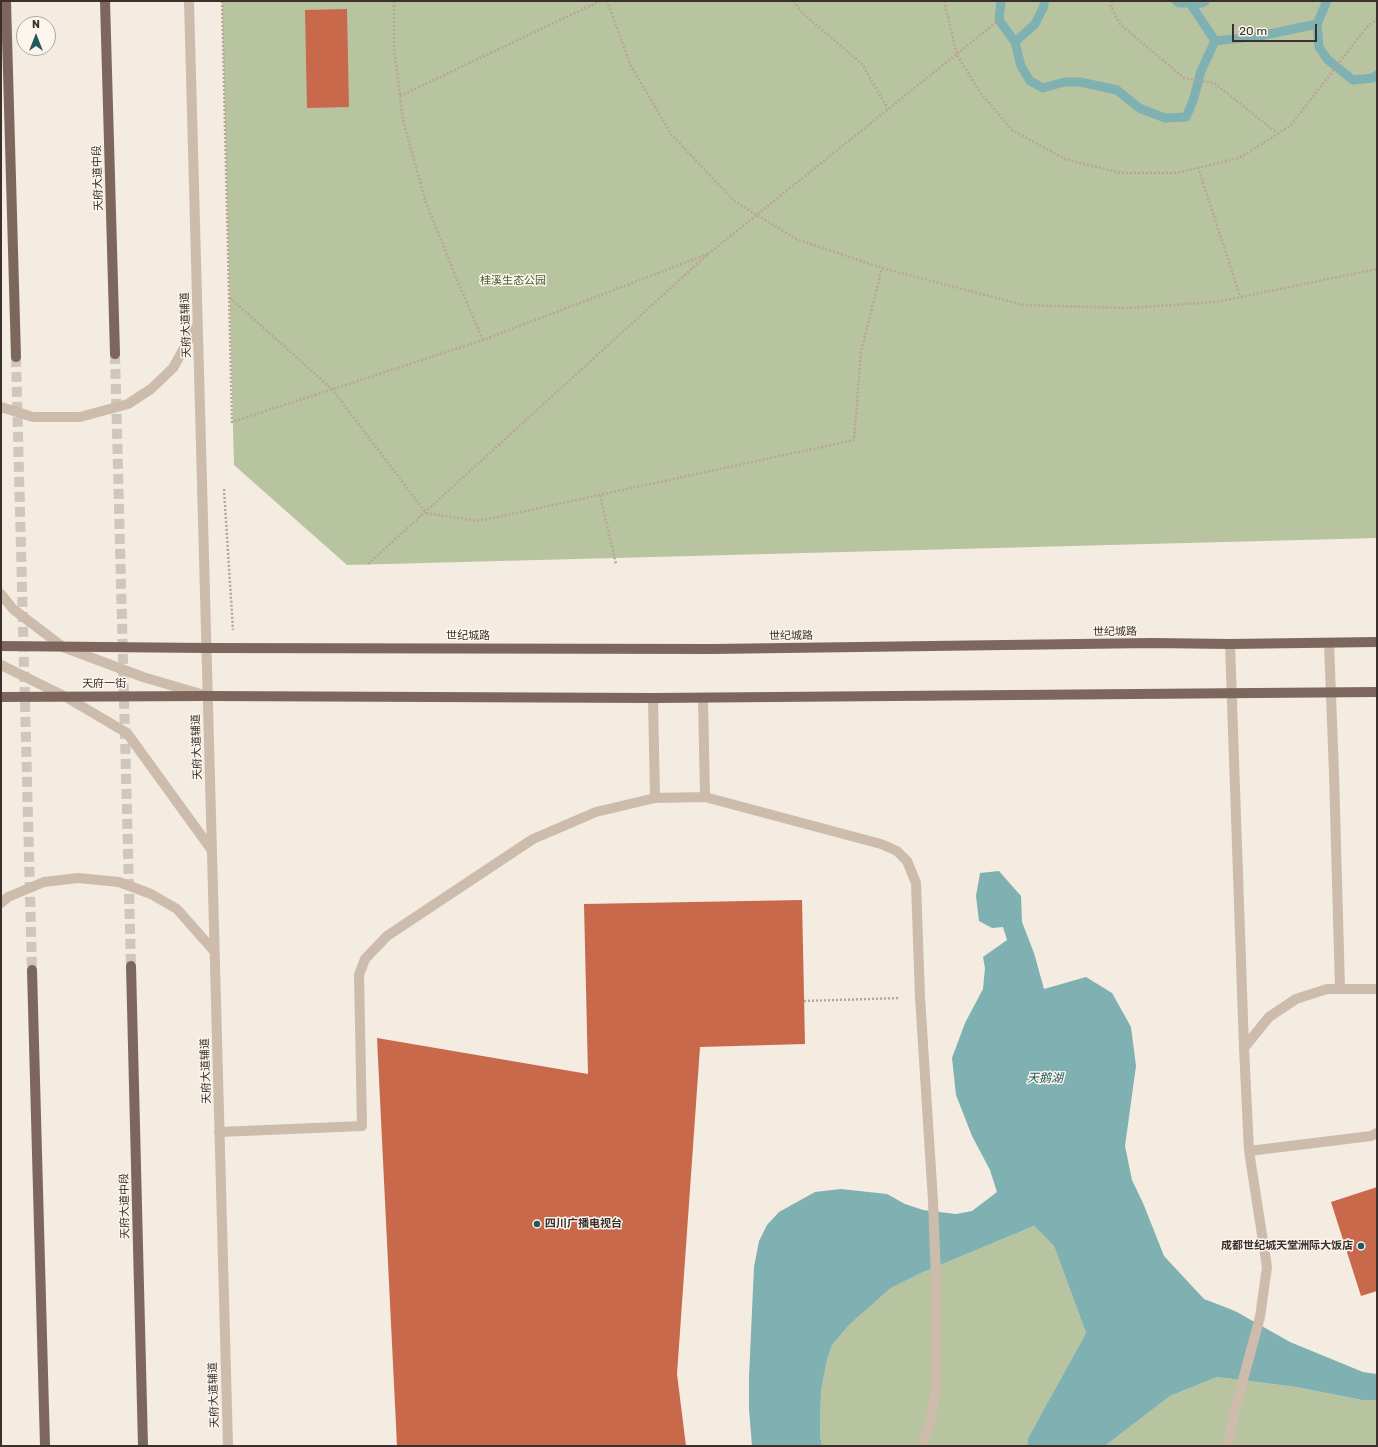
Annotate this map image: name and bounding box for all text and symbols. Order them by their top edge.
north arrow [16,16,56,56]
scale bar [1234,16,1319,42]
text: N [32,18,40,31]
text: 20 m [1239,24,1267,38]
street label: 天府大道中段 [90,145,106,211]
park label: 桂溪生态公园 [480,274,546,288]
street label: 天府大道辅道 [178,292,194,358]
street label: 世纪城路 [1093,625,1137,639]
street label: 世纪城路 [446,629,490,643]
street label: 世纪城路 [769,629,813,643]
street label: 天府一街 [82,677,126,691]
street label: 天府大道辅道 [189,714,205,780]
street label: 天府大道辅道 [198,1038,214,1104]
water label: 天鹅湖 [1027,1072,1063,1086]
street label: 天府大道中段 [118,1173,132,1239]
place label: 四川广播电视台 [545,1217,622,1231]
marker: 四川广播电视台 [532,1219,542,1229]
place label: 成都世纪城天堂洲际大饭店 [1221,1239,1353,1253]
marker: 成都世纪城天堂洲际大饭店 [1356,1241,1366,1251]
street label: 天府大道辅道 [206,1362,222,1428]

